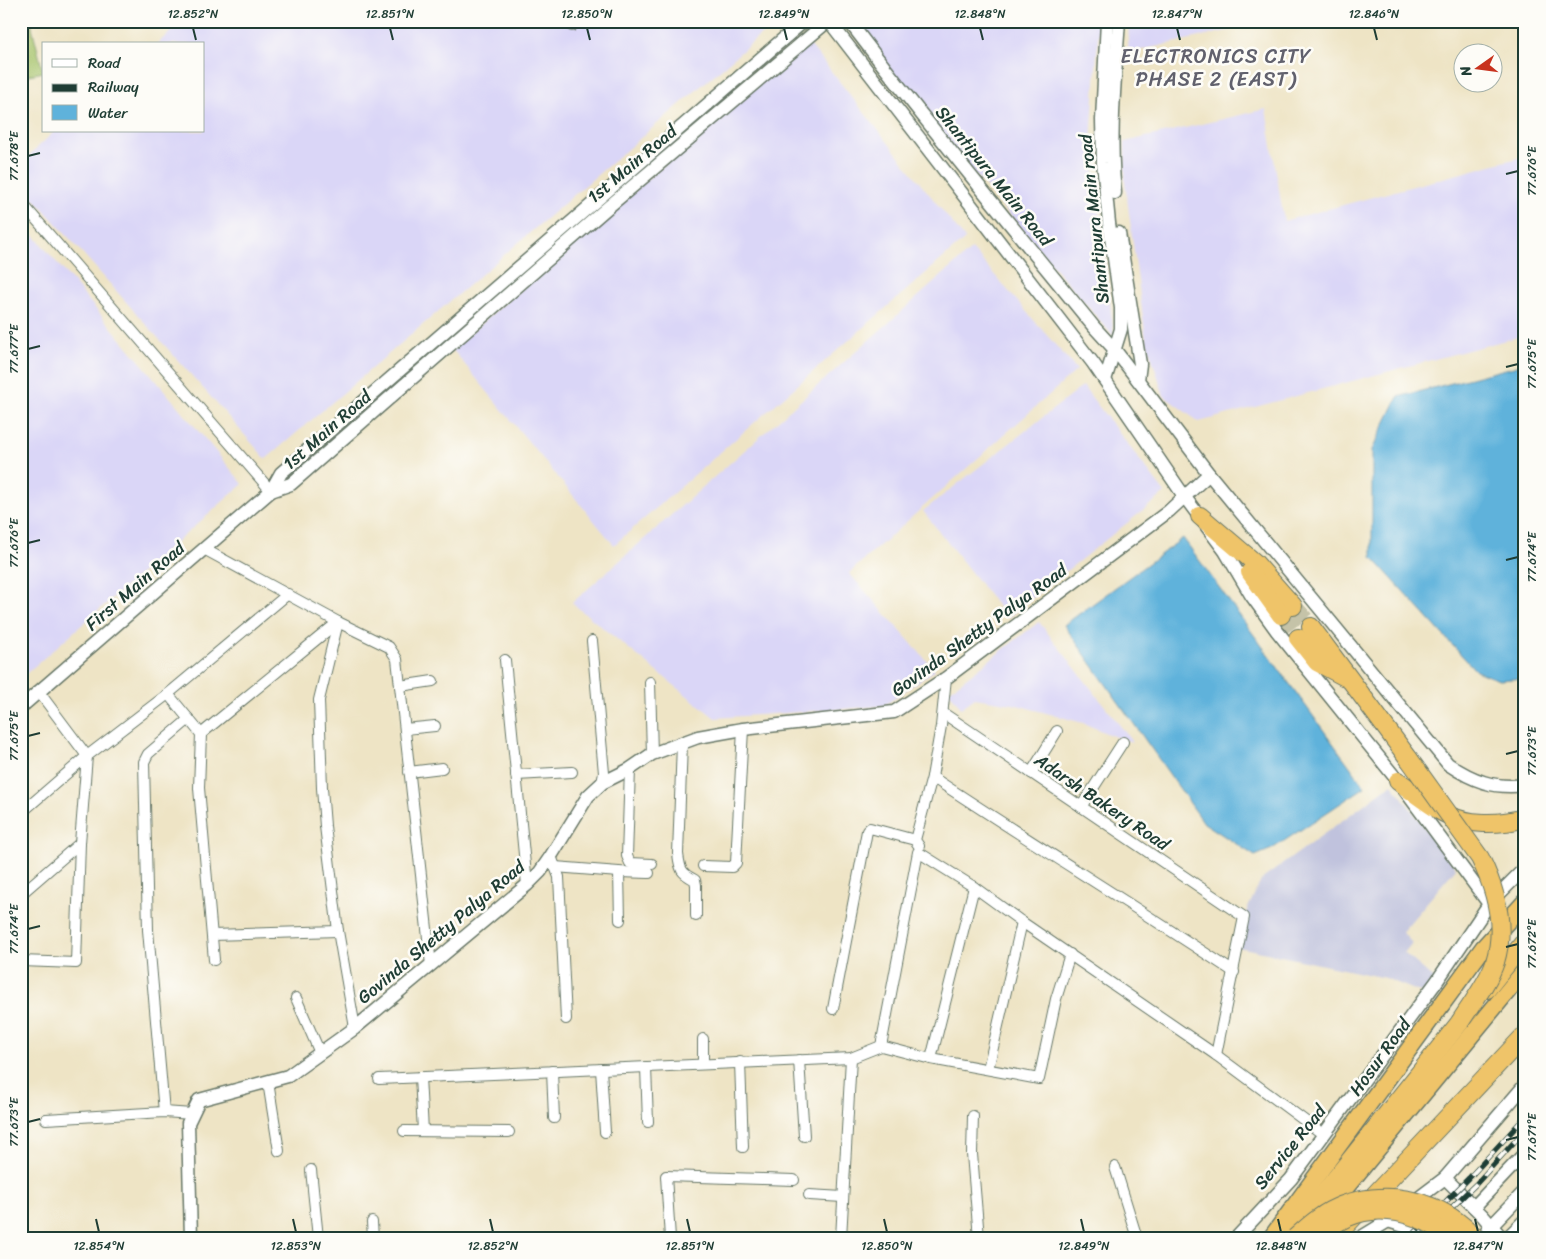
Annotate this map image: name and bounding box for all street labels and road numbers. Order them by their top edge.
street label: Shantipura Main Road [927,98,1062,255]
street label: 1st Main Road [580,115,686,212]
street label: Shantipura Main road [1069,131,1119,305]
street label: 1st Main Road [275,381,380,478]
street label: First Main Road [78,532,194,639]
street label: Govinda Shetty Palya Road [884,554,1075,705]
street label: Adarsh Bakery Road [1027,744,1178,860]
street label: Govinda Shetty Palya Road [350,851,534,1012]
street label: Hosur Road [1341,1010,1420,1103]
street label: Service Road [1245,1096,1336,1197]

